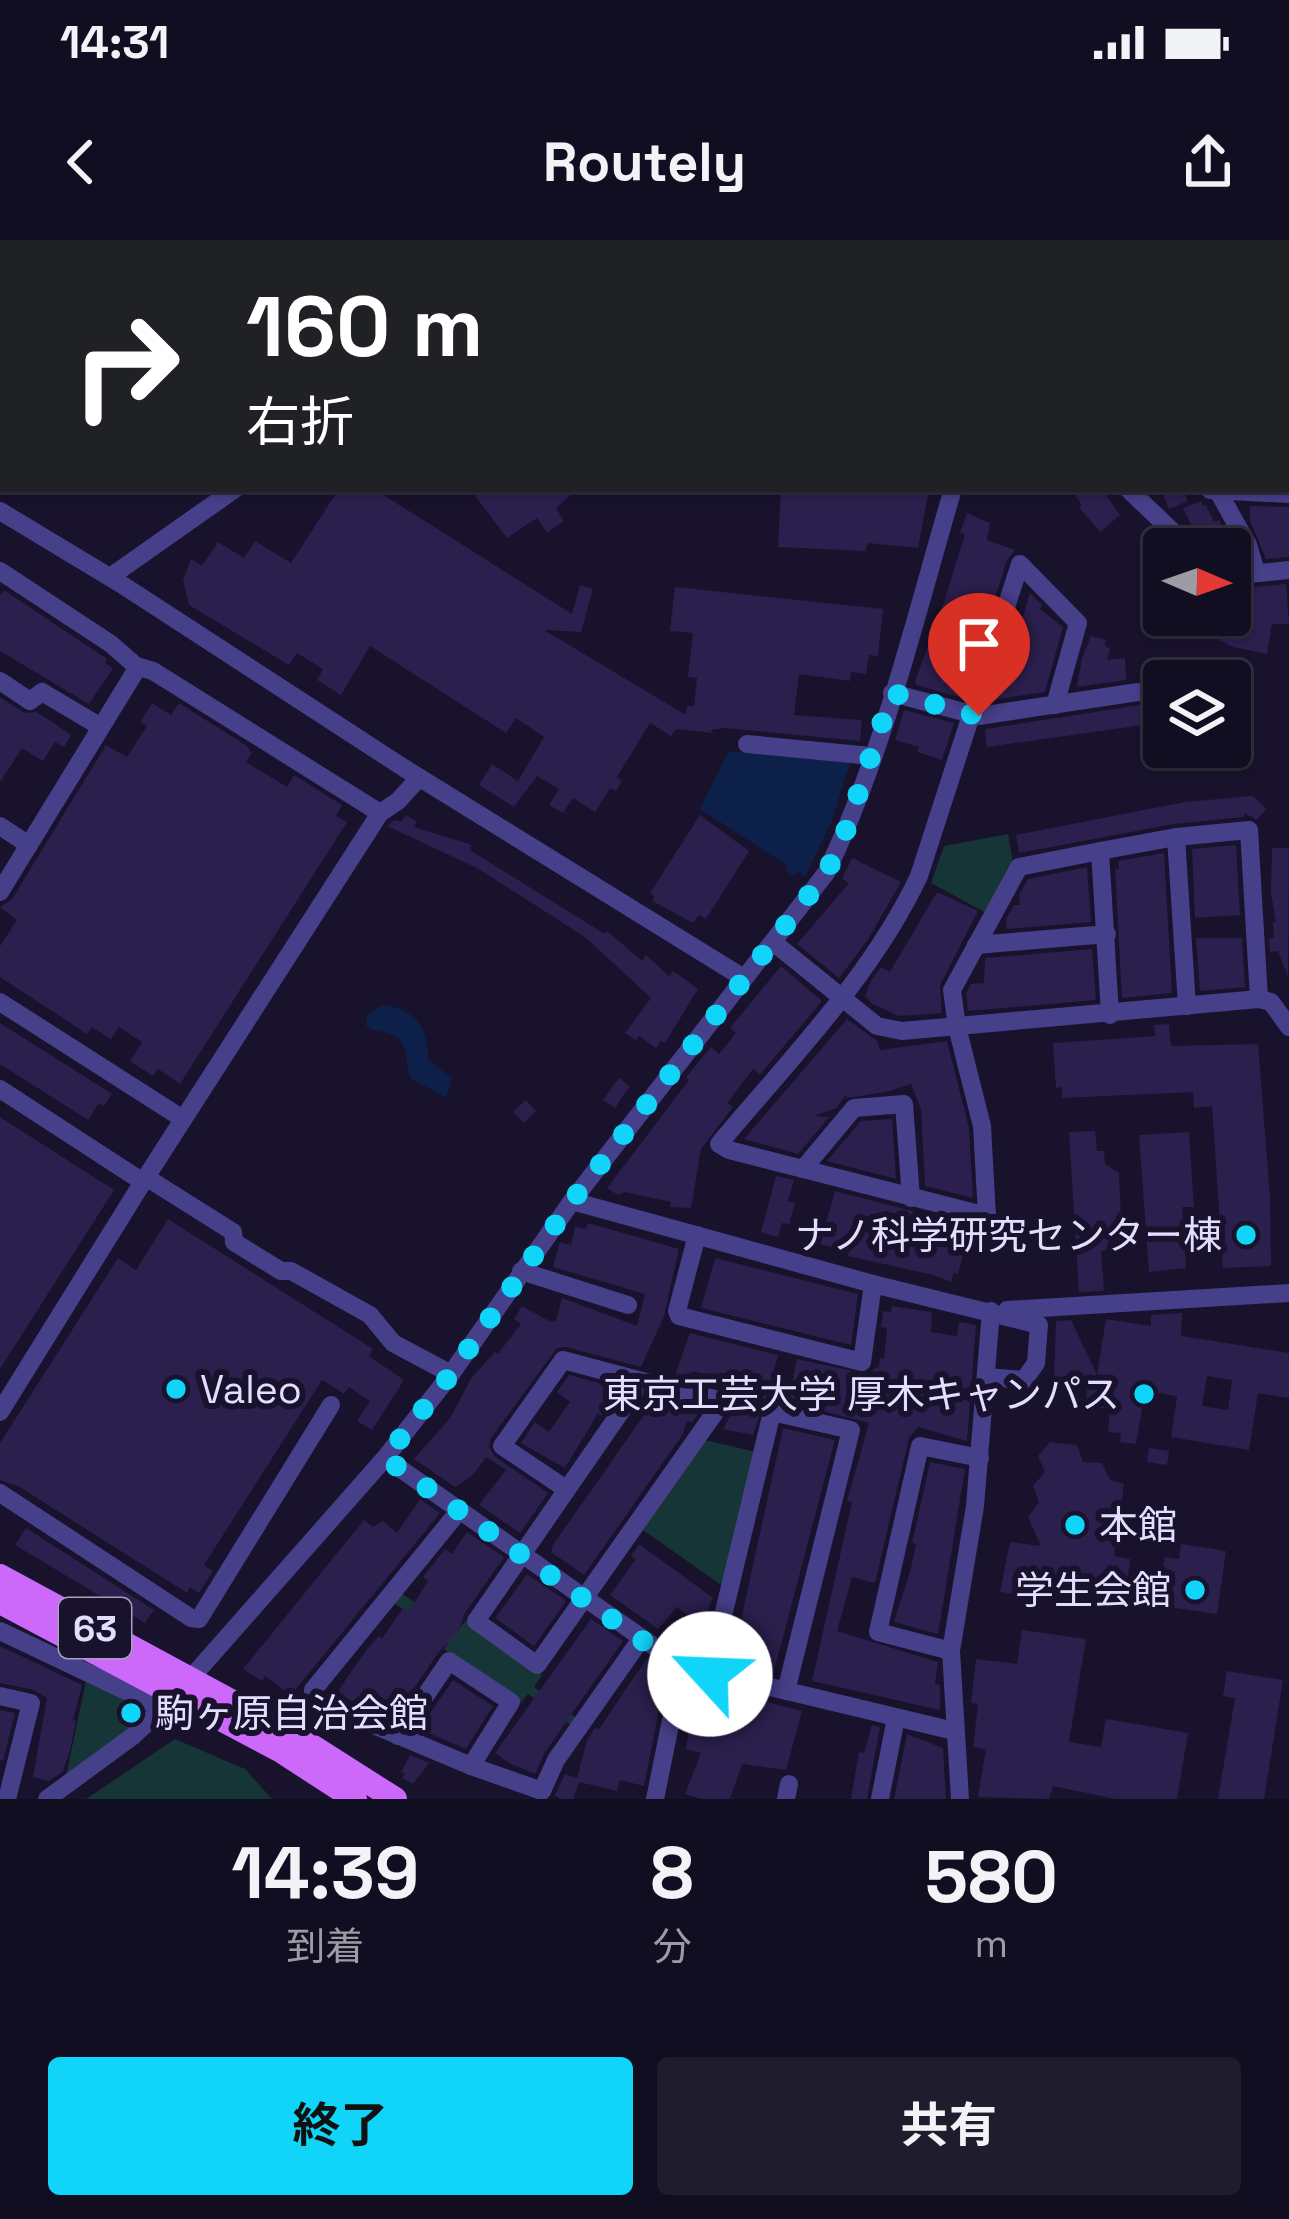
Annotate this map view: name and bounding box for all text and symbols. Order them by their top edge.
text: 14:31 [60,14,169,71]
text: Routely [543,128,746,197]
icon: back [48,129,114,195]
icon: share [1175,129,1241,195]
text: 160 m [246,273,483,381]
icon: right [48,288,204,444]
text: 右折 [246,388,354,457]
north arrow [1143,528,1251,636]
map controls [1143,528,1251,768]
pin [928,593,1030,716]
icon: arrive [946,611,1012,677]
button: layers [1143,660,1251,768]
place label: ナノ科学研究センター棟 [795,1211,1222,1260]
marker: ナノ科学研究センター棟 [1233,1222,1259,1248]
place label: Valeo [200,1365,302,1414]
place label: 東京工芸大学 厚木キャンパス [603,1370,1120,1419]
marker: Valeo [163,1376,189,1402]
marker: 東京工芸大学 厚木キャンパス [1131,1381,1157,1407]
place label: 本館 [1099,1501,1177,1550]
marker: 本館 [1062,1512,1088,1538]
place label: 学生会館 [1015,1566,1171,1615]
marker: 学生会館 [1182,1577,1208,1603]
road number: 63 [59,1598,131,1658]
position arrow [647,1611,773,1737]
place label: 駒ヶ原自治会館 [155,1689,428,1738]
marker: 駒ヶ原自治会館 [118,1700,144,1726]
text: 14:39 [231,1827,419,1919]
text: 8 [650,1827,694,1919]
text: 580 [925,1831,1058,1923]
text: m [975,1919,1008,1968]
text: 到着 [286,1922,364,1971]
text: 分 [652,1922,692,1971]
button: 終了 [48,2057,633,2195]
button: 共有 [657,2057,1241,2195]

